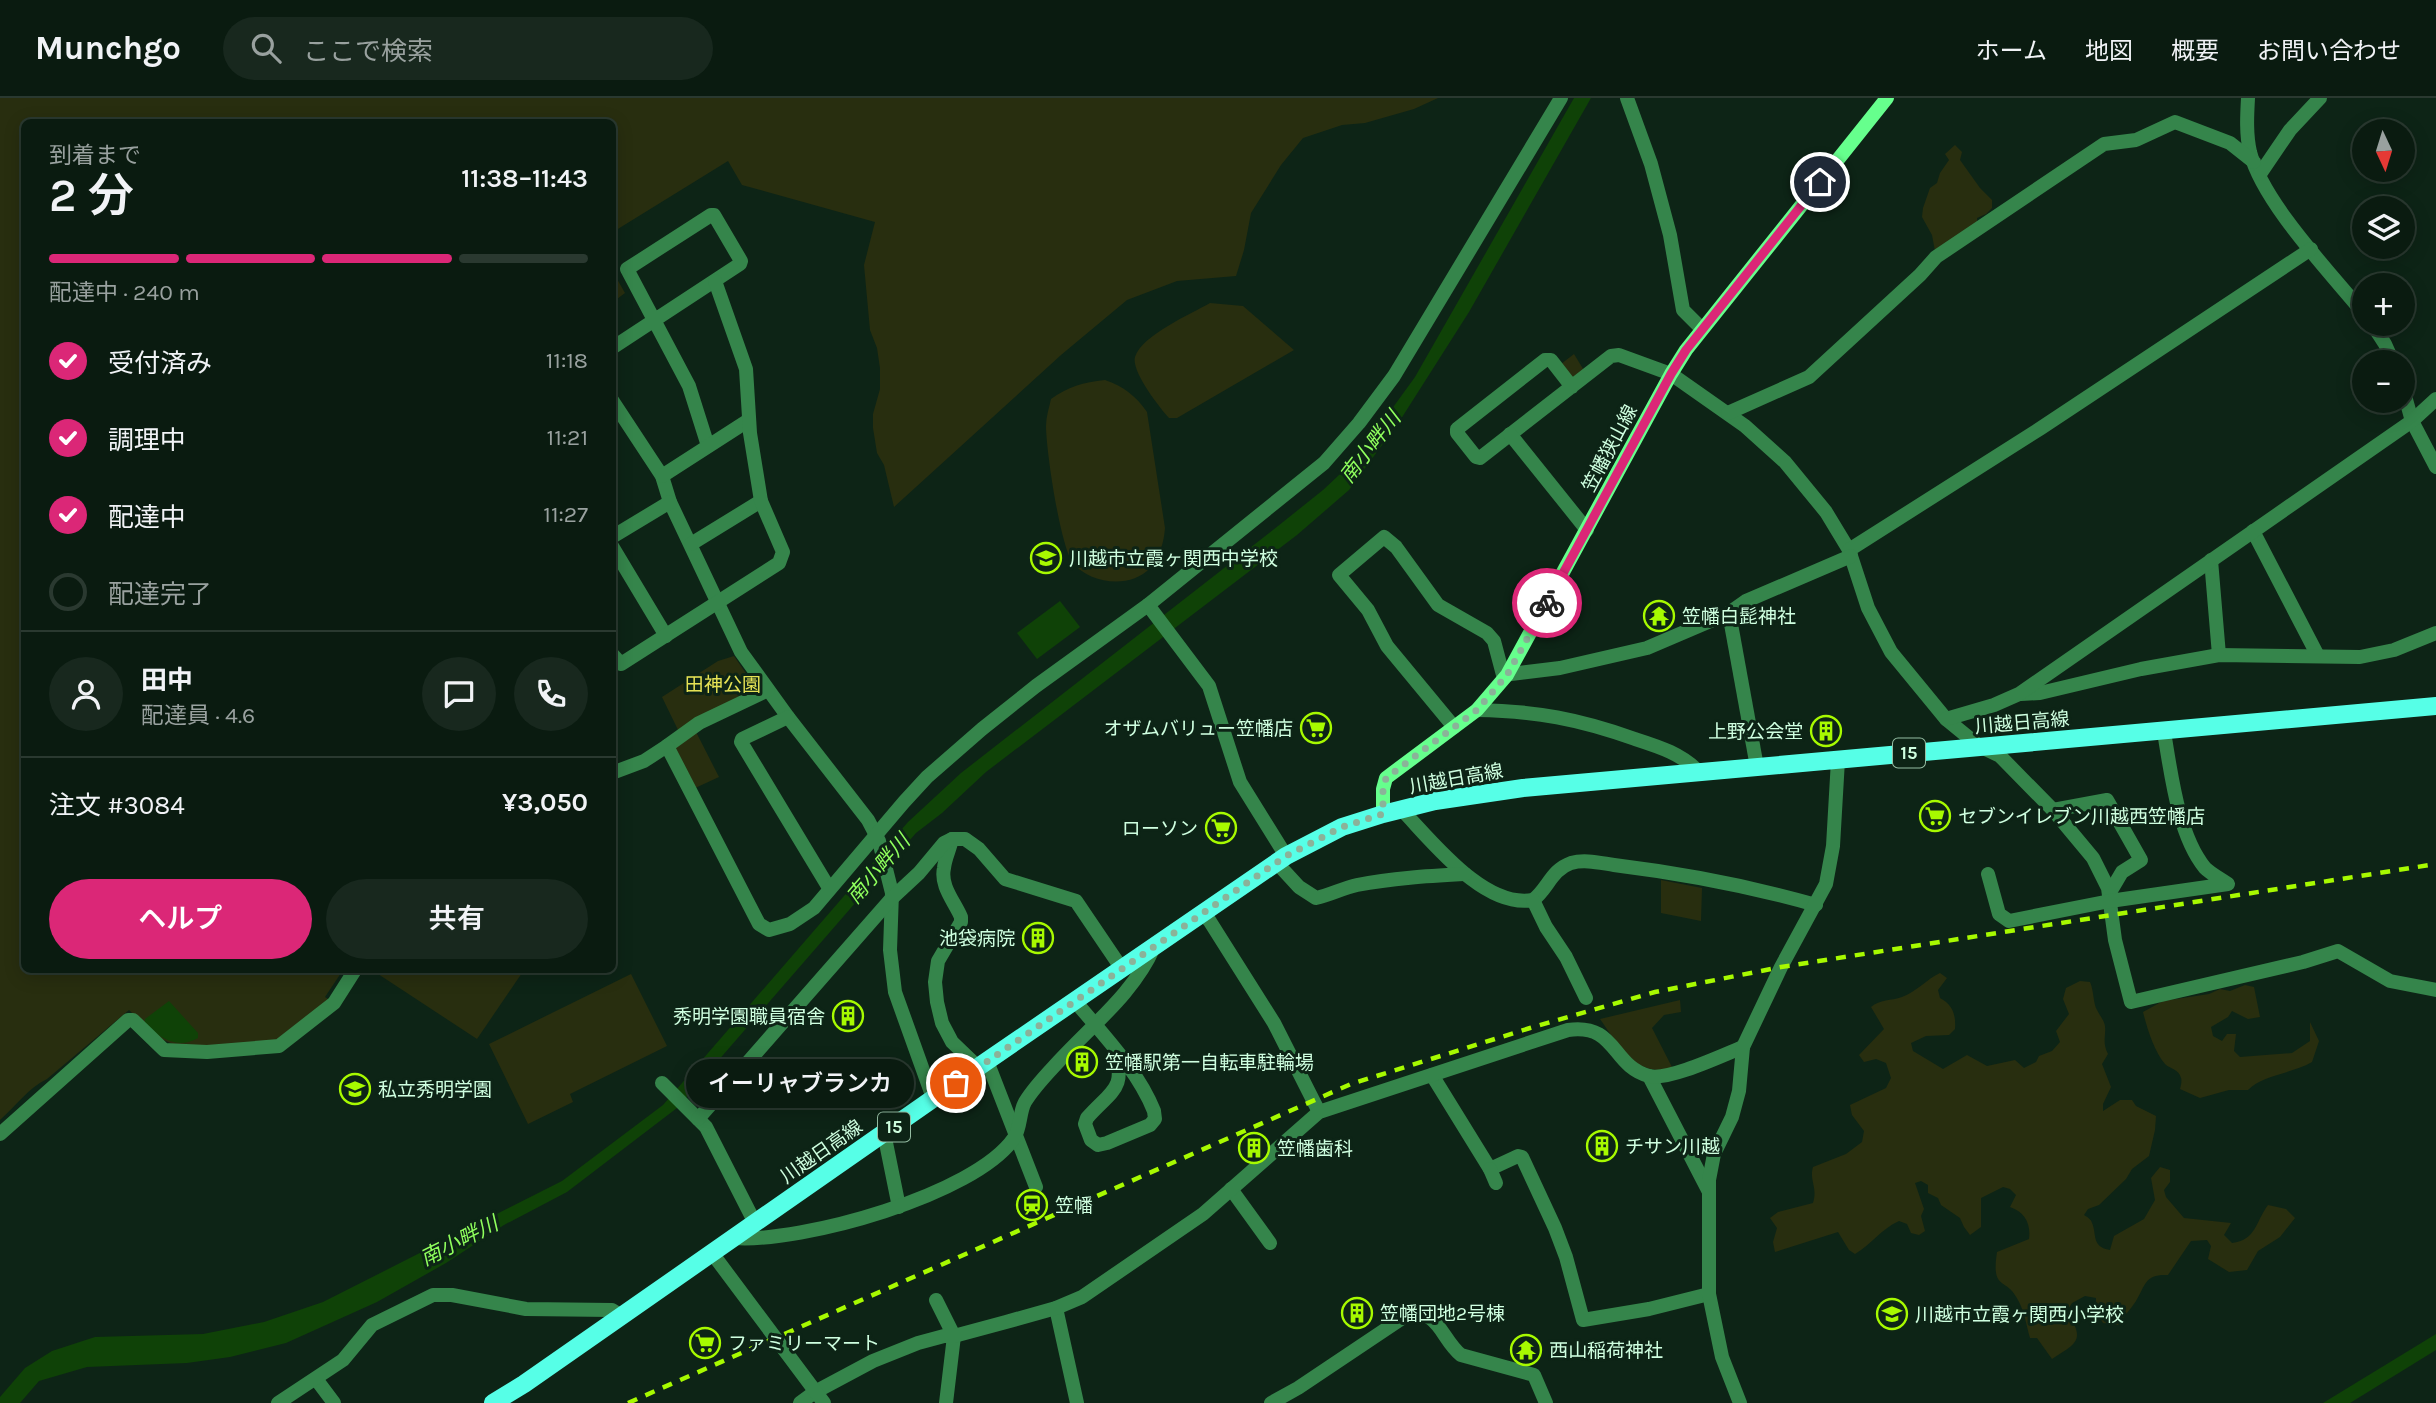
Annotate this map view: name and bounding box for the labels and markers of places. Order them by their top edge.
pin [1790,152,1850,212]
school or university icon: 川越市立霞ヶ関西中学校 [1029,541,1063,575]
place label: 川越市立霞ヶ関西中学校 [1069,548,1278,570]
temple icon: 笠幡白髭神社 [1642,599,1676,633]
place label: 笠幡白髭神社 [1682,606,1796,628]
supermarket icon: オザムバリュー笠幡店 [1299,711,1333,745]
building icon: 上野公会堂 [1809,714,1843,748]
place label: オザムバリュー笠幡店 [1103,718,1293,740]
place label: 上野公会堂 [1708,721,1803,743]
supermarket icon: セブンイレブン川越西笠幡店 [1918,799,1952,833]
place label: セブンイレブン川越西笠幡店 [1958,806,2205,828]
supermarket icon: ローソン [1204,811,1238,845]
place label: ローソン [1122,818,1198,840]
building icon: 池袋病院 [1021,921,1055,955]
place label: 池袋病院 [939,928,1015,950]
building icon: 秀明学園職員宿舎 [831,999,865,1033]
place label: 秀明学園職員宿舎 [673,1006,825,1028]
building icon: 笠幡駅第一自転車駐輪場 [1065,1045,1099,1079]
place label: 笠幡駅第一自転車駐輪場 [1105,1052,1314,1074]
pin [926,1053,986,1113]
callout: イーリャブランカ [687,1058,914,1108]
school or university icon: 私立秀明学園 [338,1072,372,1106]
place label: 私立秀明学園 [378,1079,492,1101]
building icon: チサン川越 [1585,1129,1619,1163]
building icon: 笠幡歯科 [1237,1131,1271,1165]
place label: チサン川越 [1625,1136,1720,1158]
place label: 笠幡歯科 [1277,1138,1353,1160]
station icon: 笠幡 [1015,1188,1049,1222]
place label: 笠幡 [1055,1195,1093,1217]
building icon: 笠幡団地2号棟 [1340,1296,1374,1330]
school or university icon: 川越市立霞ヶ関西小学校 [1875,1297,1909,1331]
place label: 笠幡団地2号棟 [1380,1303,1505,1325]
place label: 川越市立霞ヶ関西小学校 [1915,1304,2124,1326]
supermarket icon: ファミリーマート [688,1326,722,1360]
place label: ファミリーマート [728,1333,880,1355]
temple icon: 西山稲荷神社 [1509,1333,1543,1367]
place label: 西山稲荷神社 [1549,1340,1663,1362]

